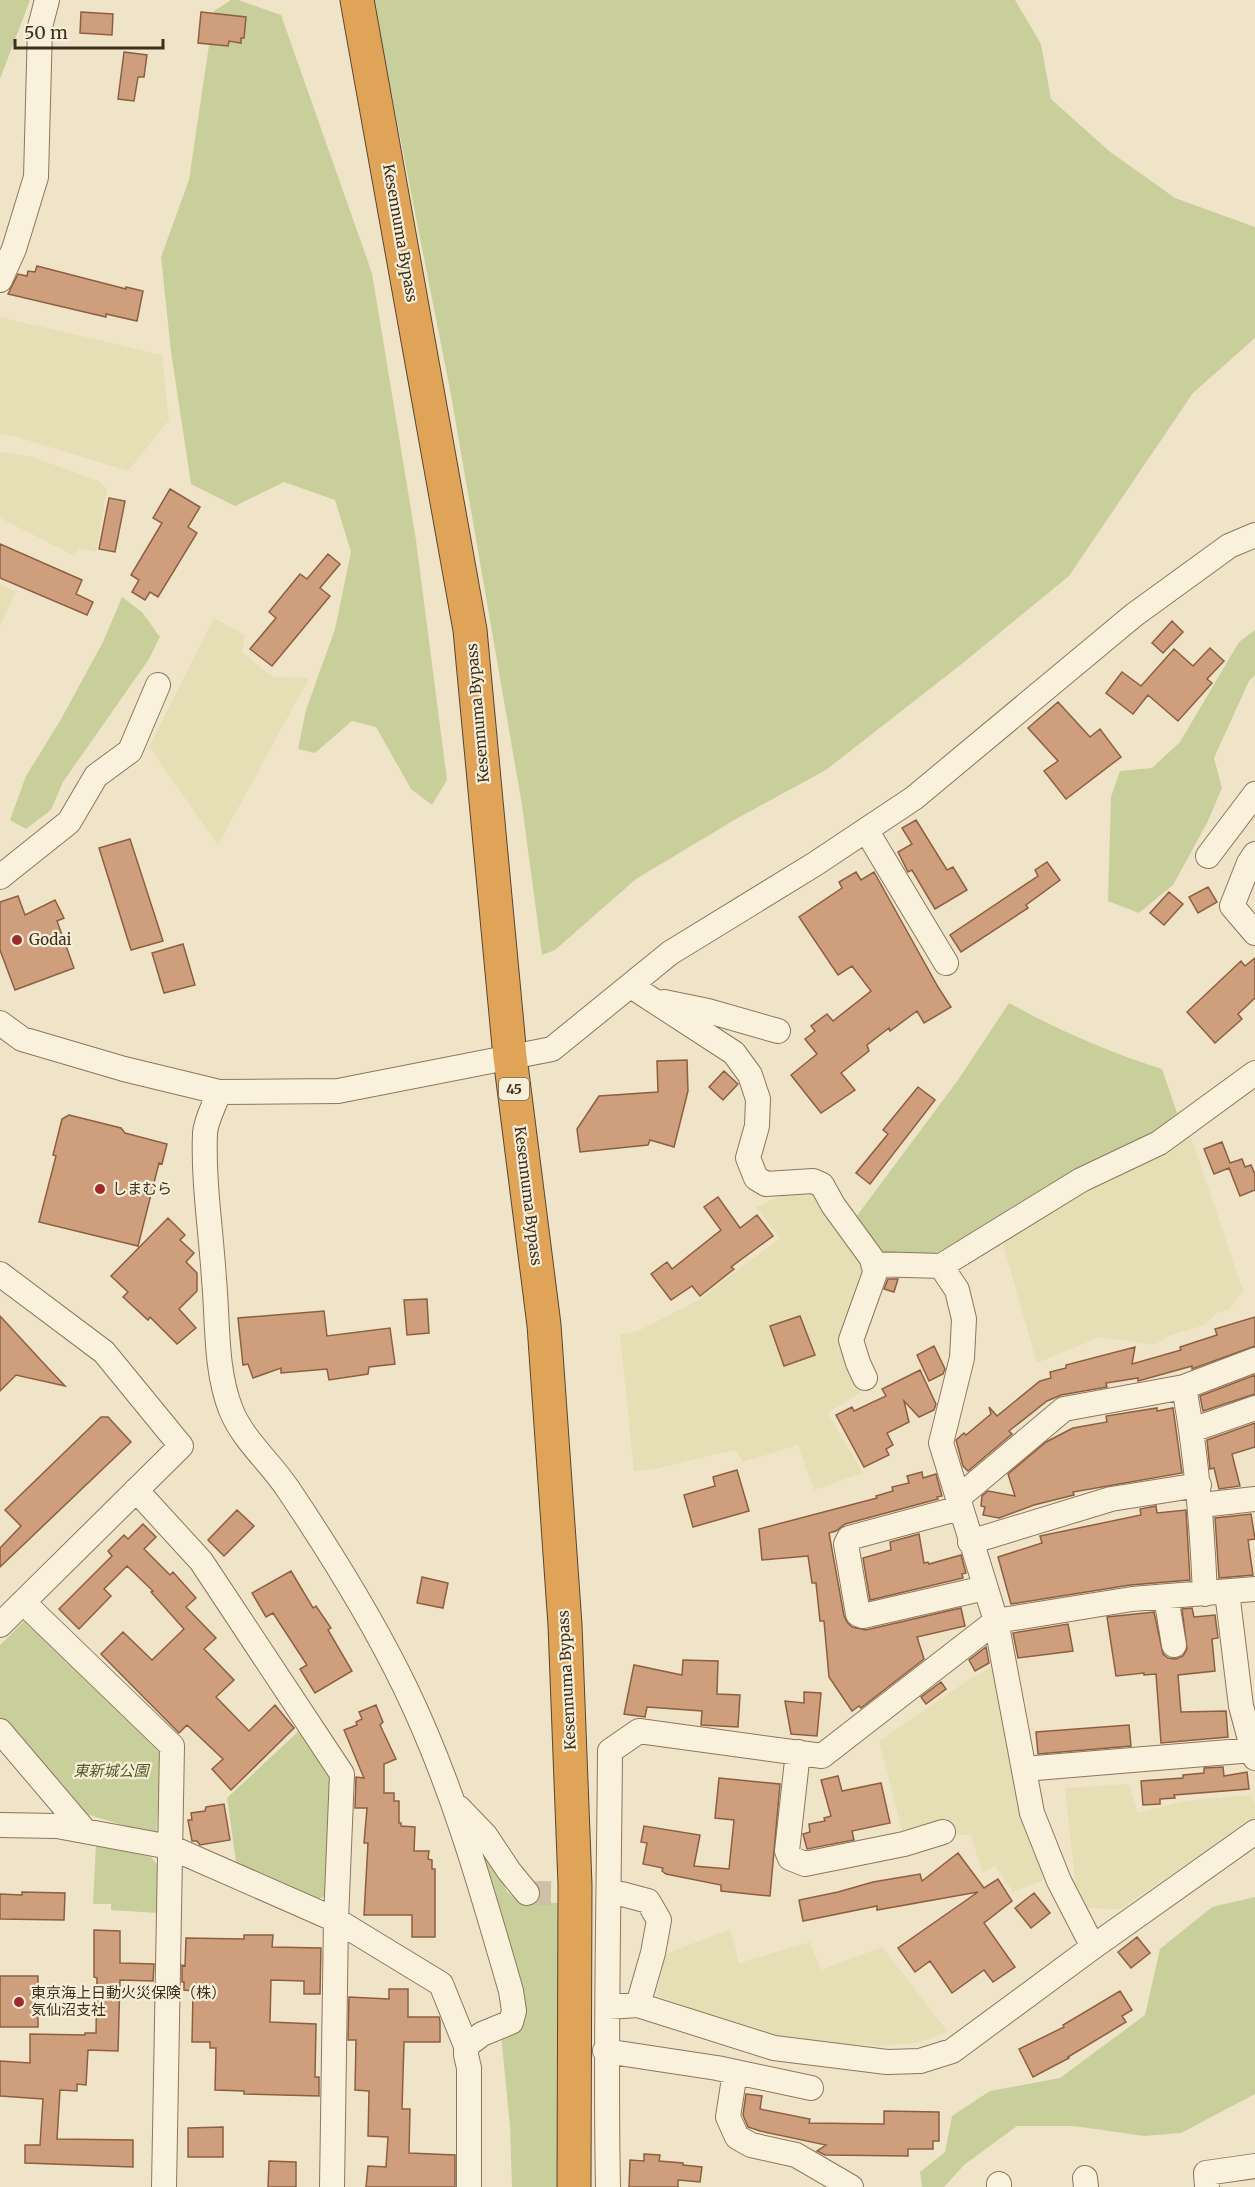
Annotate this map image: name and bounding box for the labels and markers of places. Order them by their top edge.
place label: Godai [29,930,72,949]
marker: Godai [10,933,24,947]
place label: しまむら [112,1179,172,1198]
marker: しまむら [93,1182,107,1196]
place label: 東京海上日動火災保険（株） 気仙沼支社 [31,1983,226,2019]
marker: 東京海上日動火災保険（株） 気仙沼支社 [12,1995,26,2009]

